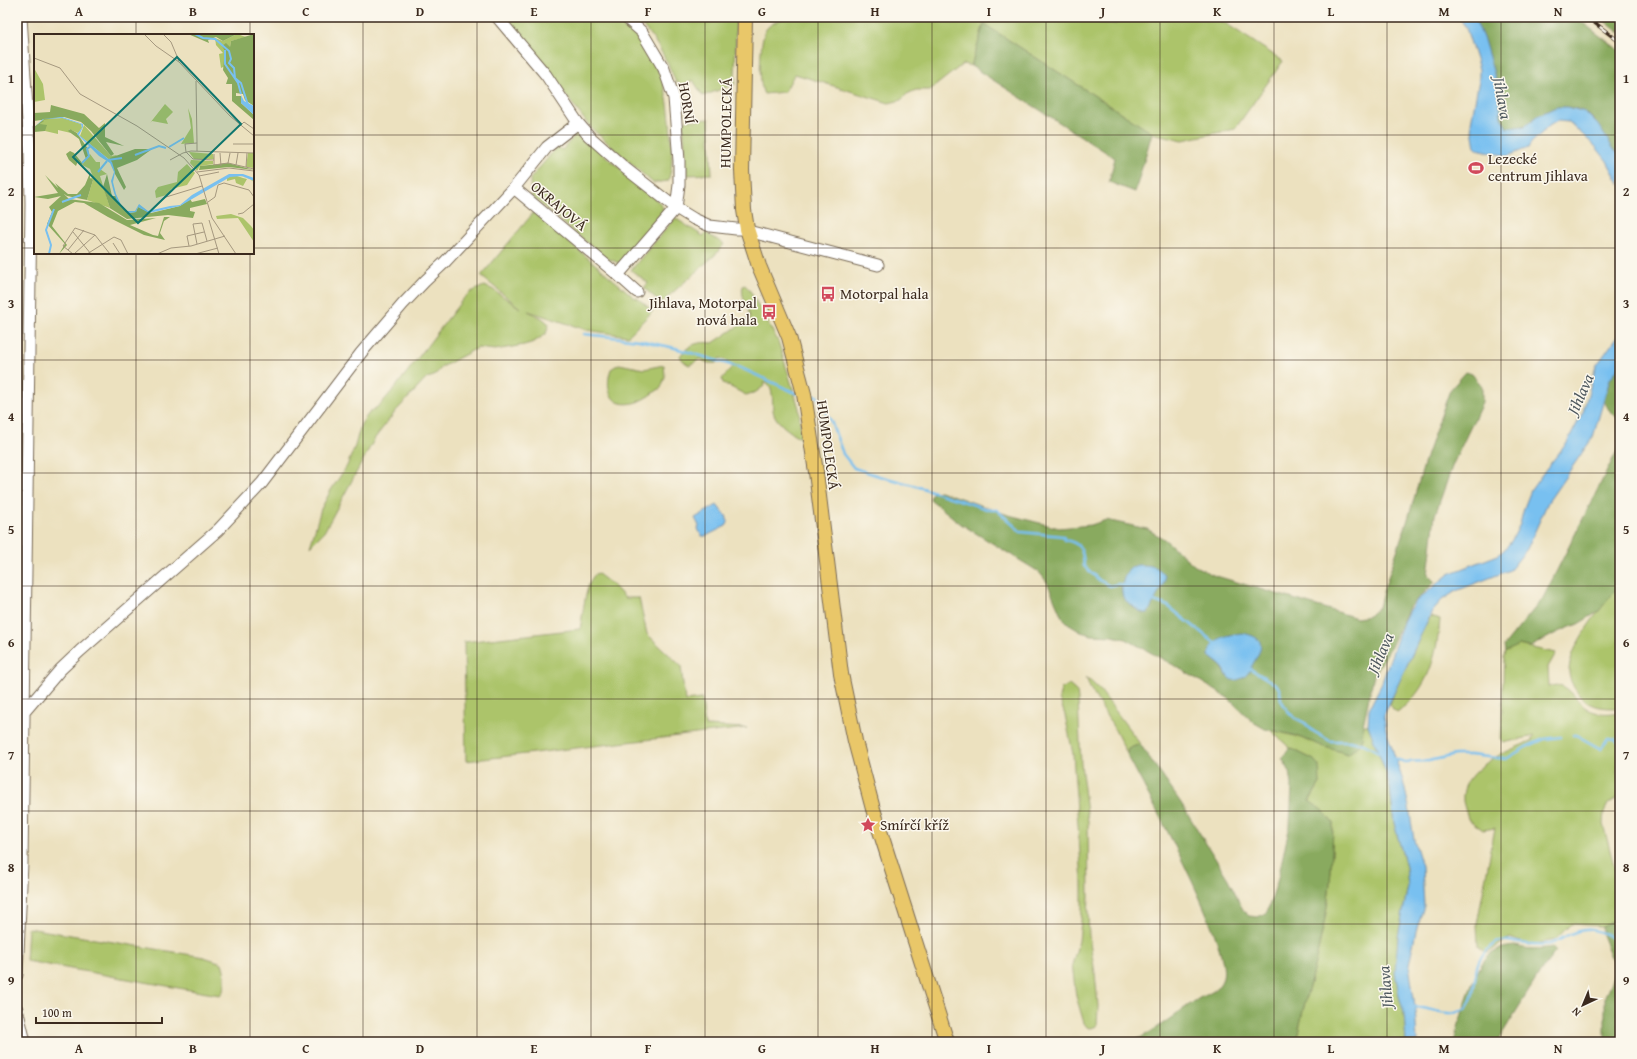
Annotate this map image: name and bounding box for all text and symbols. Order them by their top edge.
text: A [75,2,84,21]
text: B [189,2,197,21]
text: C [302,2,310,21]
text: D [416,2,424,21]
text: E [531,2,538,21]
text: F [645,2,652,21]
text: G [758,2,766,21]
text: H [870,2,880,21]
text: I [987,2,991,21]
text: J [1099,2,1106,21]
text: K [1213,2,1222,21]
text: L [1328,2,1335,21]
text: M [1438,2,1450,21]
text: N [1554,2,1563,21]
inset map [34,34,254,254]
text: 1 [8,69,14,88]
text: 1 [1623,69,1629,88]
water label: Jihlava [1487,72,1519,122]
street label: HUMPOLECKÁ [714,78,737,168]
street label: HORNÍ [673,80,702,126]
place label: Lezecké centrum Jihlava [1488,148,1588,186]
sports icon: Lezecké centrum Jihlava [1467,159,1485,177]
street label: OKRAJOVÁ [527,176,592,236]
text: 2 [8,182,15,201]
text: 2 [1623,182,1630,201]
place label: Motorpal hala [840,283,929,304]
bus stop icon: Motorpal hala [819,285,837,303]
place label: Jihlava, Motorpal nová hala [647,292,757,330]
text: 3 [8,294,14,313]
text: 3 [1623,294,1629,313]
bus stop icon: Jihlava, Motorpal nová hala [760,303,778,321]
water label: Jihlava [1559,369,1600,421]
street label: HUMPOLECKÁ [812,399,845,491]
text: 4 [8,407,15,426]
text: 4 [1623,407,1630,426]
text: 5 [8,520,15,539]
text: 5 [1623,520,1630,539]
water label: Jihlava [1359,628,1400,680]
text: 6 [8,633,15,652]
text: 6 [1623,633,1630,652]
text: 7 [8,746,15,765]
text: 7 [1623,746,1630,765]
place label: Smírčí kříž [880,814,949,835]
place icon: Smírčí kříž [859,816,877,834]
text: 8 [8,858,15,877]
text: 8 [1623,858,1630,877]
water label: Jihlava [1371,964,1399,1012]
text: 9 [8,971,15,990]
text: 9 [1623,971,1630,990]
north arrow [1563,985,1603,1025]
scale bar [36,999,162,1025]
text: N [1567,1003,1584,1021]
text: 100 m [42,1004,72,1021]
text: A [75,1039,84,1058]
text: B [189,1039,197,1058]
text: C [302,1039,310,1058]
text: D [416,1039,424,1058]
text: E [531,1039,538,1058]
text: F [645,1039,652,1058]
text: G [758,1039,766,1058]
text: H [870,1039,880,1058]
text: I [987,1039,991,1058]
text: J [1099,1039,1106,1058]
text: K [1213,1039,1222,1058]
text: L [1328,1039,1335,1058]
text: M [1438,1039,1450,1058]
text: N [1554,1039,1563,1058]

